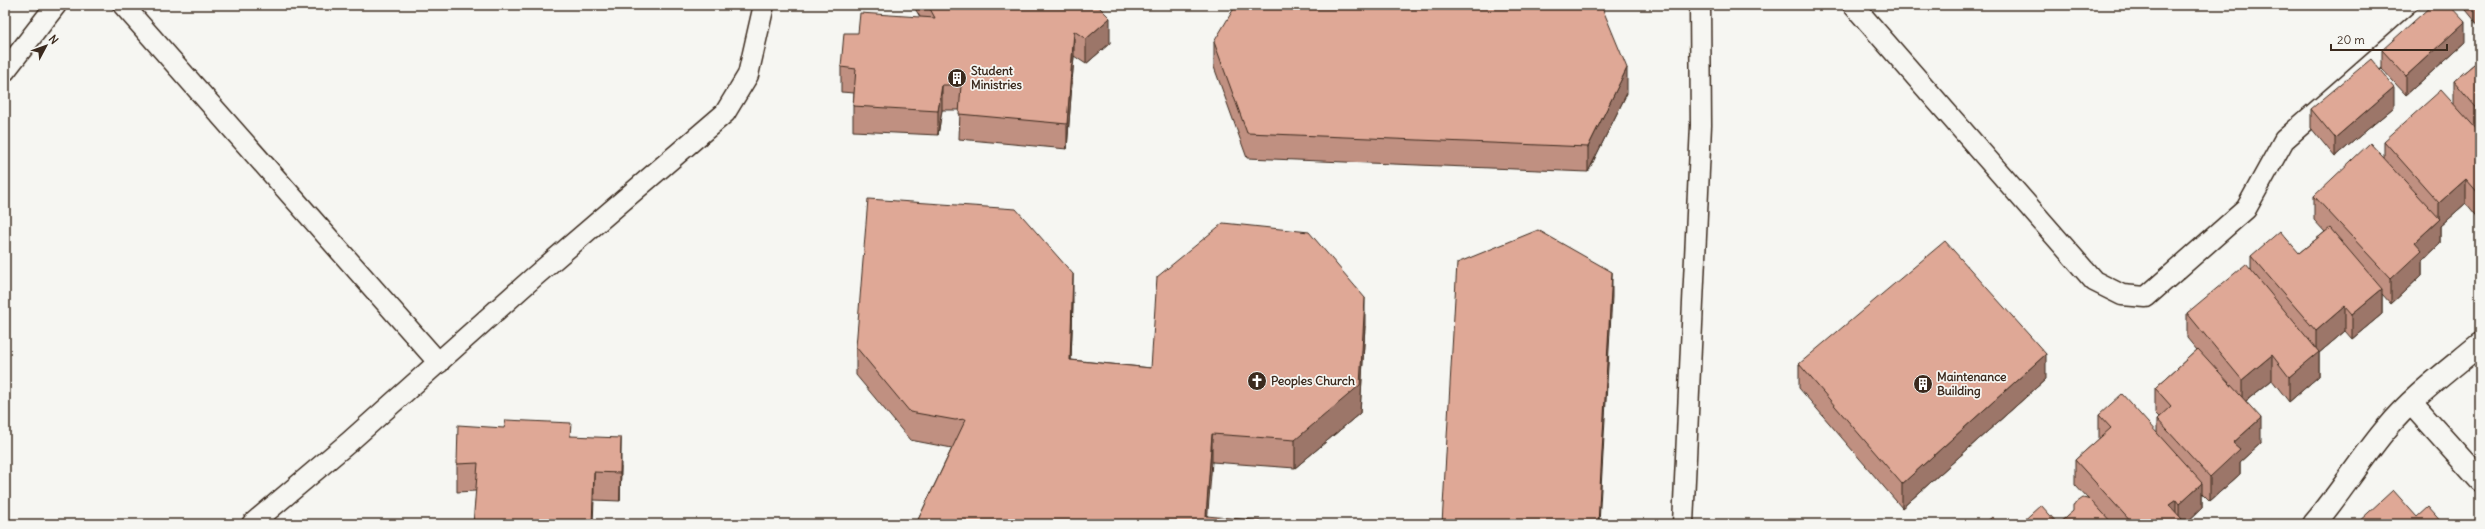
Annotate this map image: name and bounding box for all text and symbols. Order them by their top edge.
north arrow [26,26,66,66]
scale bar [2331,26,2447,52]
text: N [46,32,61,47]
text: 20 m [2337,32,2365,47]
place label: Student Ministries [971,63,1023,92]
building icon: Student Ministries [946,67,968,89]
place label: Maintenance Building [1937,369,2007,399]
church icon: Peoples Church [1246,370,1268,392]
place label: Peoples Church [1271,373,1355,389]
building icon: Maintenance Building [1912,373,1934,395]

